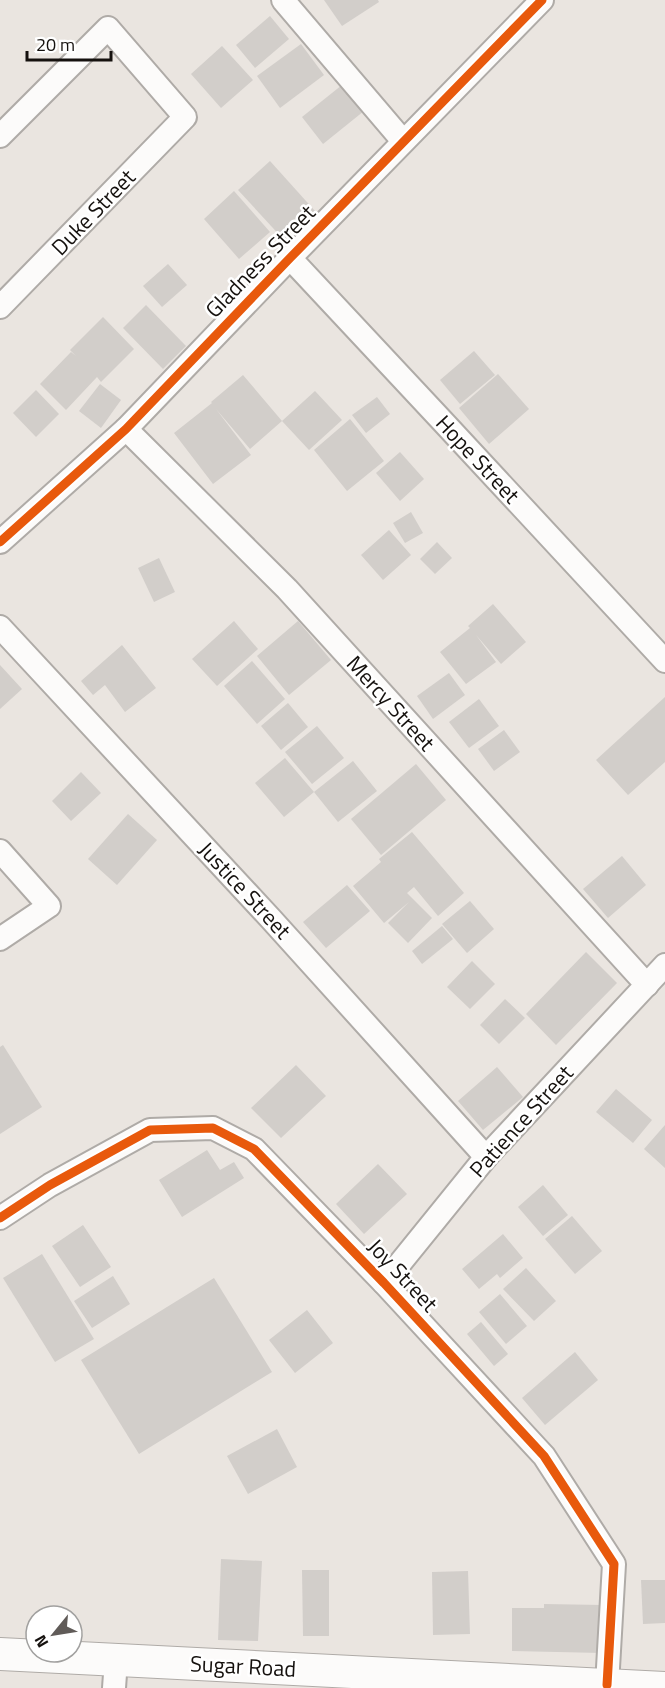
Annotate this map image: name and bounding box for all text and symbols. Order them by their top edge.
scale bar [27,24,111,62]
text: 20 m [36,31,75,58]
street label: Duke Street [43,161,143,263]
street label: Gladness Street [197,196,323,325]
street label: Hope Street [428,407,528,511]
street label: Mercy Street [339,648,444,759]
street label: Justice Street [191,833,300,947]
street label: Patience Street [461,1057,581,1185]
street label: Joy Street [360,1231,446,1320]
north arrow [24,1604,84,1664]
text: N [28,1631,54,1652]
street label: Sugar Road [189,1646,297,1686]

